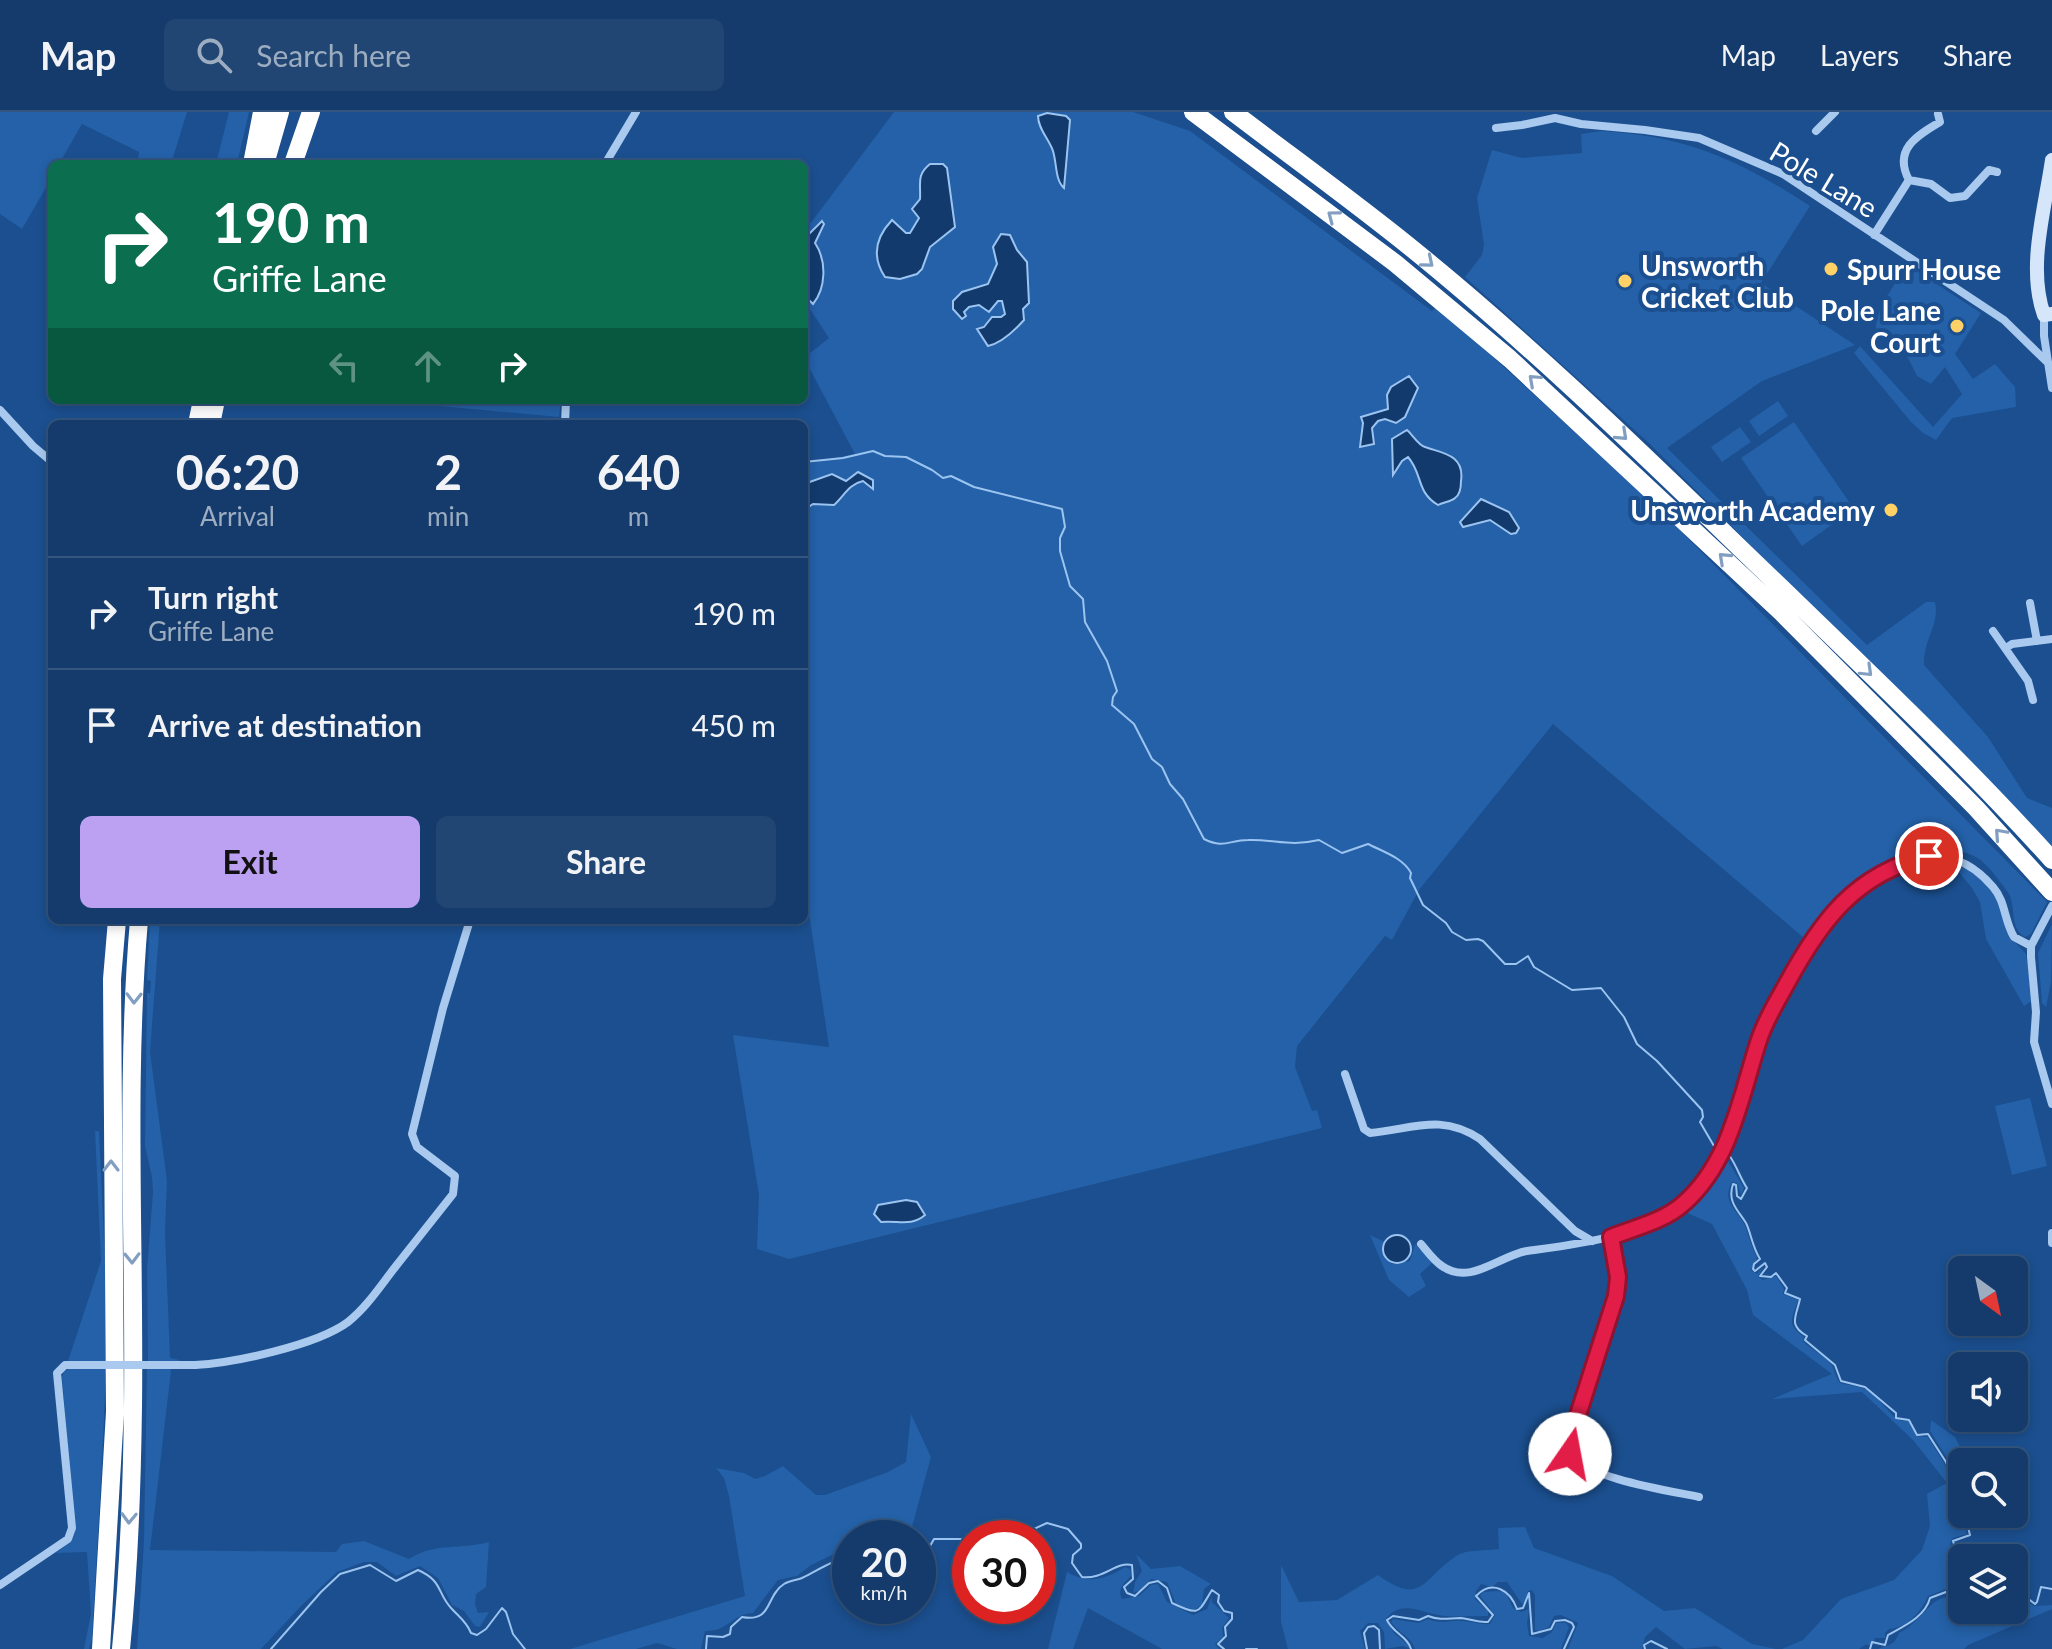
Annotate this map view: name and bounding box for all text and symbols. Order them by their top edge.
search box [164,19,724,91]
text: Map [40,32,116,78]
icon: search [192,33,236,77]
text: Search here [256,37,411,73]
text: Map [1721,38,1776,72]
text: Layers [1820,38,1899,72]
text: Share [1943,38,2012,72]
street label: Pole Lane [1764,134,1884,224]
text: 190 m [212,188,370,255]
icon: right [80,192,184,296]
one-way arrow [1327,211,1342,225]
place label: Unsworth Cricket Club [1641,248,1794,314]
one-way arrow [1418,252,1433,267]
place label: Spurr House [1847,252,2001,286]
text: Griffe Lane [212,256,387,300]
marker: Spurr House [1822,260,1840,278]
marker: Unsworth Cricket Club [1616,272,1634,290]
place label: Pole Lane Court [1820,293,1942,359]
marker: Pole Lane Court [1948,317,1966,335]
icon: left [322,344,366,388]
icon: ahead [406,344,450,388]
icon: right [490,344,534,388]
one-way arrow [1529,375,1543,390]
one-way arrow [1613,425,1627,440]
text: 06:20 [176,443,299,500]
text: 2 [434,443,462,500]
text: 640 [597,443,680,500]
place label: Unsworth Academy [1630,493,1875,527]
text: Arrival [200,500,275,532]
text: min [427,500,469,532]
text: m [628,500,649,532]
marker: Unsworth Academy [1882,501,1900,519]
one-way arrow [1719,553,1734,567]
text: Turn right [148,579,278,615]
icon: right [80,591,124,635]
text: 190 m [691,595,776,631]
text: Griffe Lane [148,615,274,647]
one-way arrow [1858,662,1872,676]
icon: arrive [80,703,124,747]
text: Arrive at destination [148,707,422,743]
text: 450 m [691,707,776,743]
button: Exit [80,816,420,908]
button: Share [436,816,776,908]
pin [1895,822,1963,890]
one-way arrow [1994,829,2009,843]
icon: arrive [1907,834,1951,878]
one-way arrow [125,992,143,1005]
one-way arrow [102,1159,120,1172]
one-way arrow [123,1252,140,1265]
north arrow [1948,1256,2028,1336]
map controls [1948,1256,2028,1624]
button: sound [1948,1352,2028,1432]
position arrow [1528,1412,1612,1496]
button: search [1948,1448,2028,1528]
one-way arrow [120,1512,137,1525]
speed limit sign: 30 [952,1520,1056,1624]
text: 20 [861,1538,907,1586]
button: layers [1948,1544,2028,1624]
text: km/h [861,1580,907,1604]

